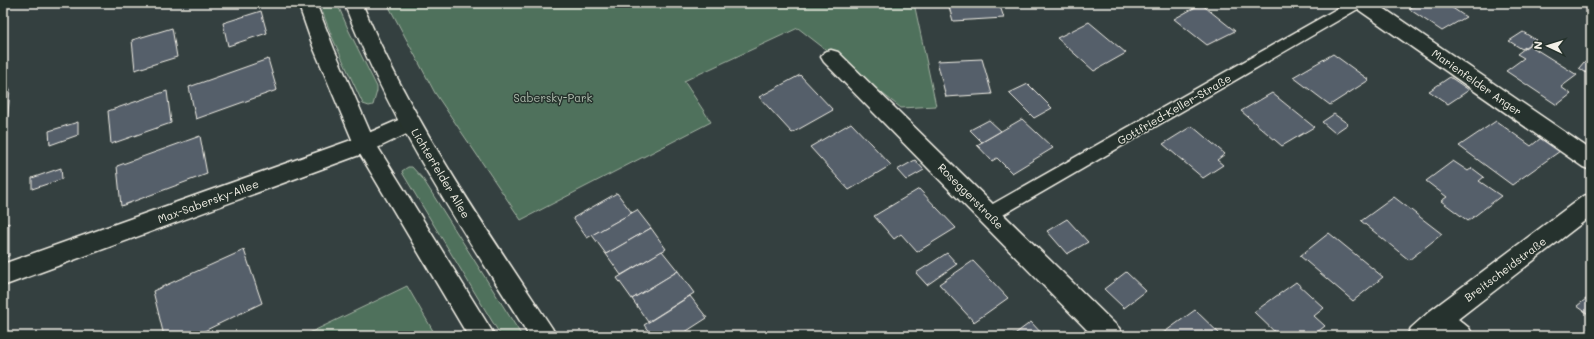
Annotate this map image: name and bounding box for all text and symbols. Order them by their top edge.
north arrow [1528,26,1568,66]
text: N [1530,41,1545,50]
street label: Marienfelder Anger [1429,45,1525,119]
street label: Gottfried-Keller-Straße [1114,70,1234,148]
park label: Sabersky-Park [514,90,593,105]
street label: Lichterfelder Allee [408,125,474,221]
street label: Roseggerstraße [935,160,1007,232]
street label: Max-Sabersky-Allee [155,176,261,226]
street label: Breitscheidstraße [1461,233,1549,305]

